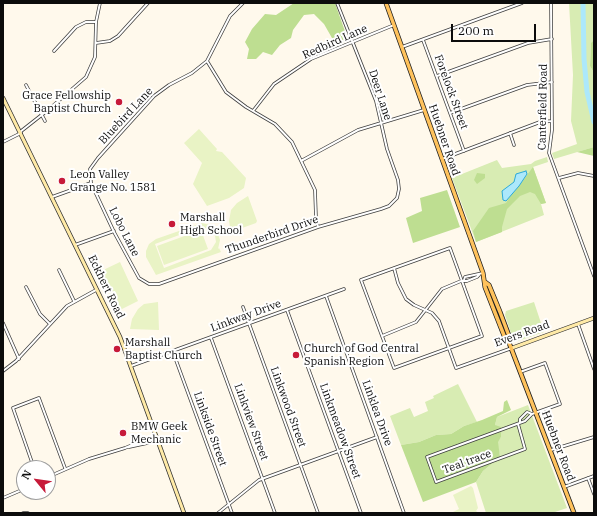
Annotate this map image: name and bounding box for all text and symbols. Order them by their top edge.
scale bar [453,16,538,42]
street label: Redbird Lane [301,22,369,62]
text: 200 m [458,23,494,38]
street label: Forelock Street [431,53,471,131]
street label: Canterfield Road [536,64,550,150]
street label: Deer Lane [366,68,394,122]
street label: Bluebird Lane [96,85,156,147]
place label: Grace Fellowship Baptist Church [22,89,111,115]
marker: Grace Fellowship Baptist Church [114,97,124,107]
street label: Huebner Road [426,103,462,177]
place label: Leon Valley Grange No. 1581 [70,168,156,194]
marker: Leon Valley Grange No. 1581 [57,176,67,186]
street label: Lobo Lane [106,205,142,259]
place label: Marshall High School [180,211,242,237]
street label: Thunderbird Drive [224,213,320,257]
marker: Marshall High School [167,219,177,229]
street label: Eckhert Road [85,253,127,321]
street label: Linkway Drive [209,297,283,335]
street label: Evers Road [493,318,551,350]
place label: Marshall Baptist Church [125,336,202,362]
place label: Church of God Central Spanish Region [304,342,419,368]
marker: Marshall Baptist Church [112,344,122,354]
marker: Church of God Central Spanish Region [291,350,301,360]
street label: Linkwood Street [267,365,309,449]
street label: Linklea Drive [359,378,395,448]
street label: Linkmeadow Street [317,381,363,481]
street label: Linkview Street [231,382,271,462]
street label: Linkside Street [190,390,230,468]
street label: Huebner Road [538,409,578,483]
place label: BMW Geek Mechanic [131,420,187,446]
marker: BMW Geek Mechanic [118,428,128,438]
street label: Teal trace [441,447,493,477]
north arrow [16,460,56,500]
text: N [18,467,35,482]

